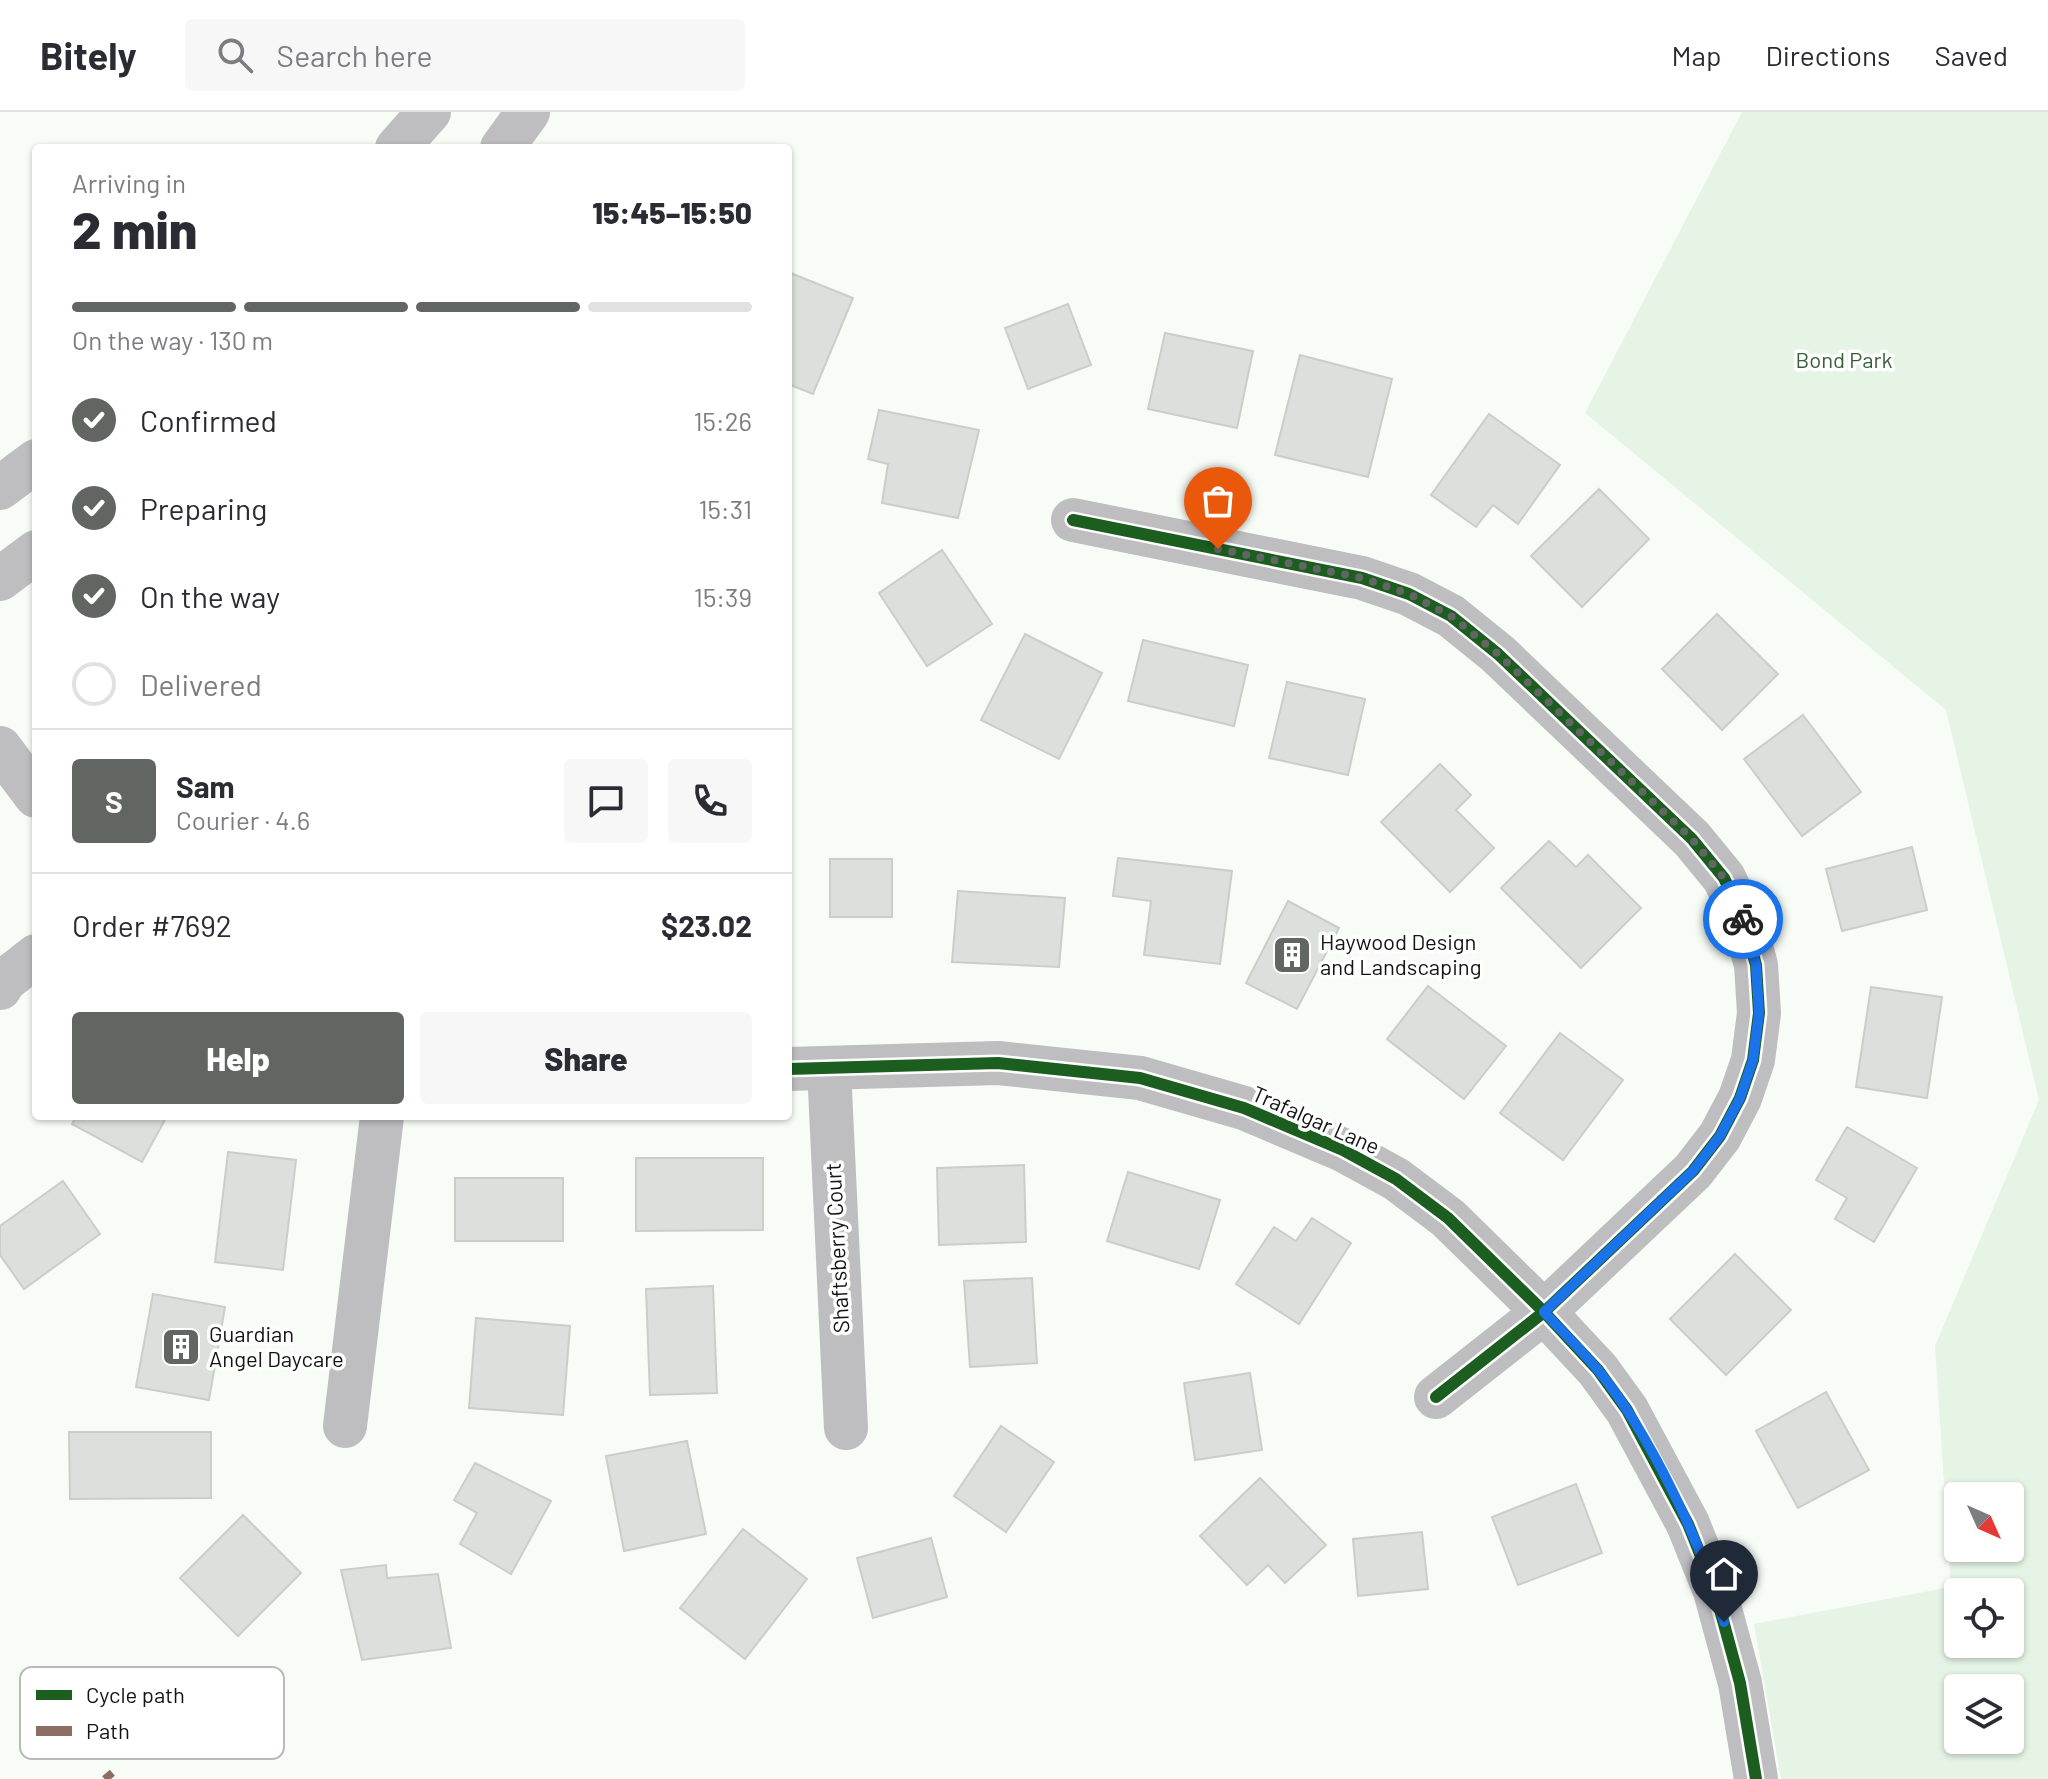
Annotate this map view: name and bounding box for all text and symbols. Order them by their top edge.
search box [185,19,745,91]
text: Bitely [40,32,137,78]
icon: search [213,33,257,77]
text: Search here [277,37,433,73]
text: Map [1672,38,1721,72]
text: Directions [1765,38,1891,72]
text: Saved [1935,38,2008,72]
text: Arriving in [72,167,186,198]
text: 15:45–15:50 [592,194,752,230]
text: 2 min [72,197,197,259]
text: On the way · 130 m [72,324,273,355]
park label: Bond Park [1795,346,1893,372]
icon: check [72,398,116,442]
text: Confirmed [140,402,277,438]
text: 15:26 [693,405,752,436]
pin [1184,467,1252,549]
icon: bag [1196,479,1240,523]
icon: check [72,486,116,530]
text: Preparing [140,490,267,526]
text: 15:31 [698,493,752,524]
icon: check [72,574,116,618]
text: On the way [140,578,280,614]
text: 15:39 [694,581,752,612]
text: Delivered [140,666,262,702]
button: chat [564,759,648,843]
button: phone [668,759,752,843]
text: Sam [176,768,235,804]
text: S [105,783,123,819]
text: Courier · 4.6 [176,804,310,835]
courier [1703,879,1783,959]
icon: bike [1721,897,1765,941]
text: Order #7692 [72,907,232,943]
text: $23.02 [661,907,752,943]
place label: Haywood Design and Landscaping [1320,928,1481,979]
building icon: Haywood Design and Landscaping [1271,934,1313,976]
button: Help [72,1012,404,1104]
button: Share [420,1012,752,1104]
street label: Trafalgar Lane [1249,1079,1384,1159]
street label: Shaftsberry Court [819,1162,853,1334]
place label: Guardian Angel Daycare [209,1320,344,1371]
building icon: Guardian Angel Daycare [160,1326,202,1368]
north arrow [1944,1482,2024,1562]
map controls [1944,1482,2024,1754]
pin [1690,1540,1758,1622]
icon: home [1702,1552,1746,1596]
button: locate [1944,1578,2024,1658]
legend [20,1667,284,1759]
button: layers [1944,1674,2024,1754]
text: Cycle path [86,1681,185,1707]
text: Path [86,1717,130,1743]

